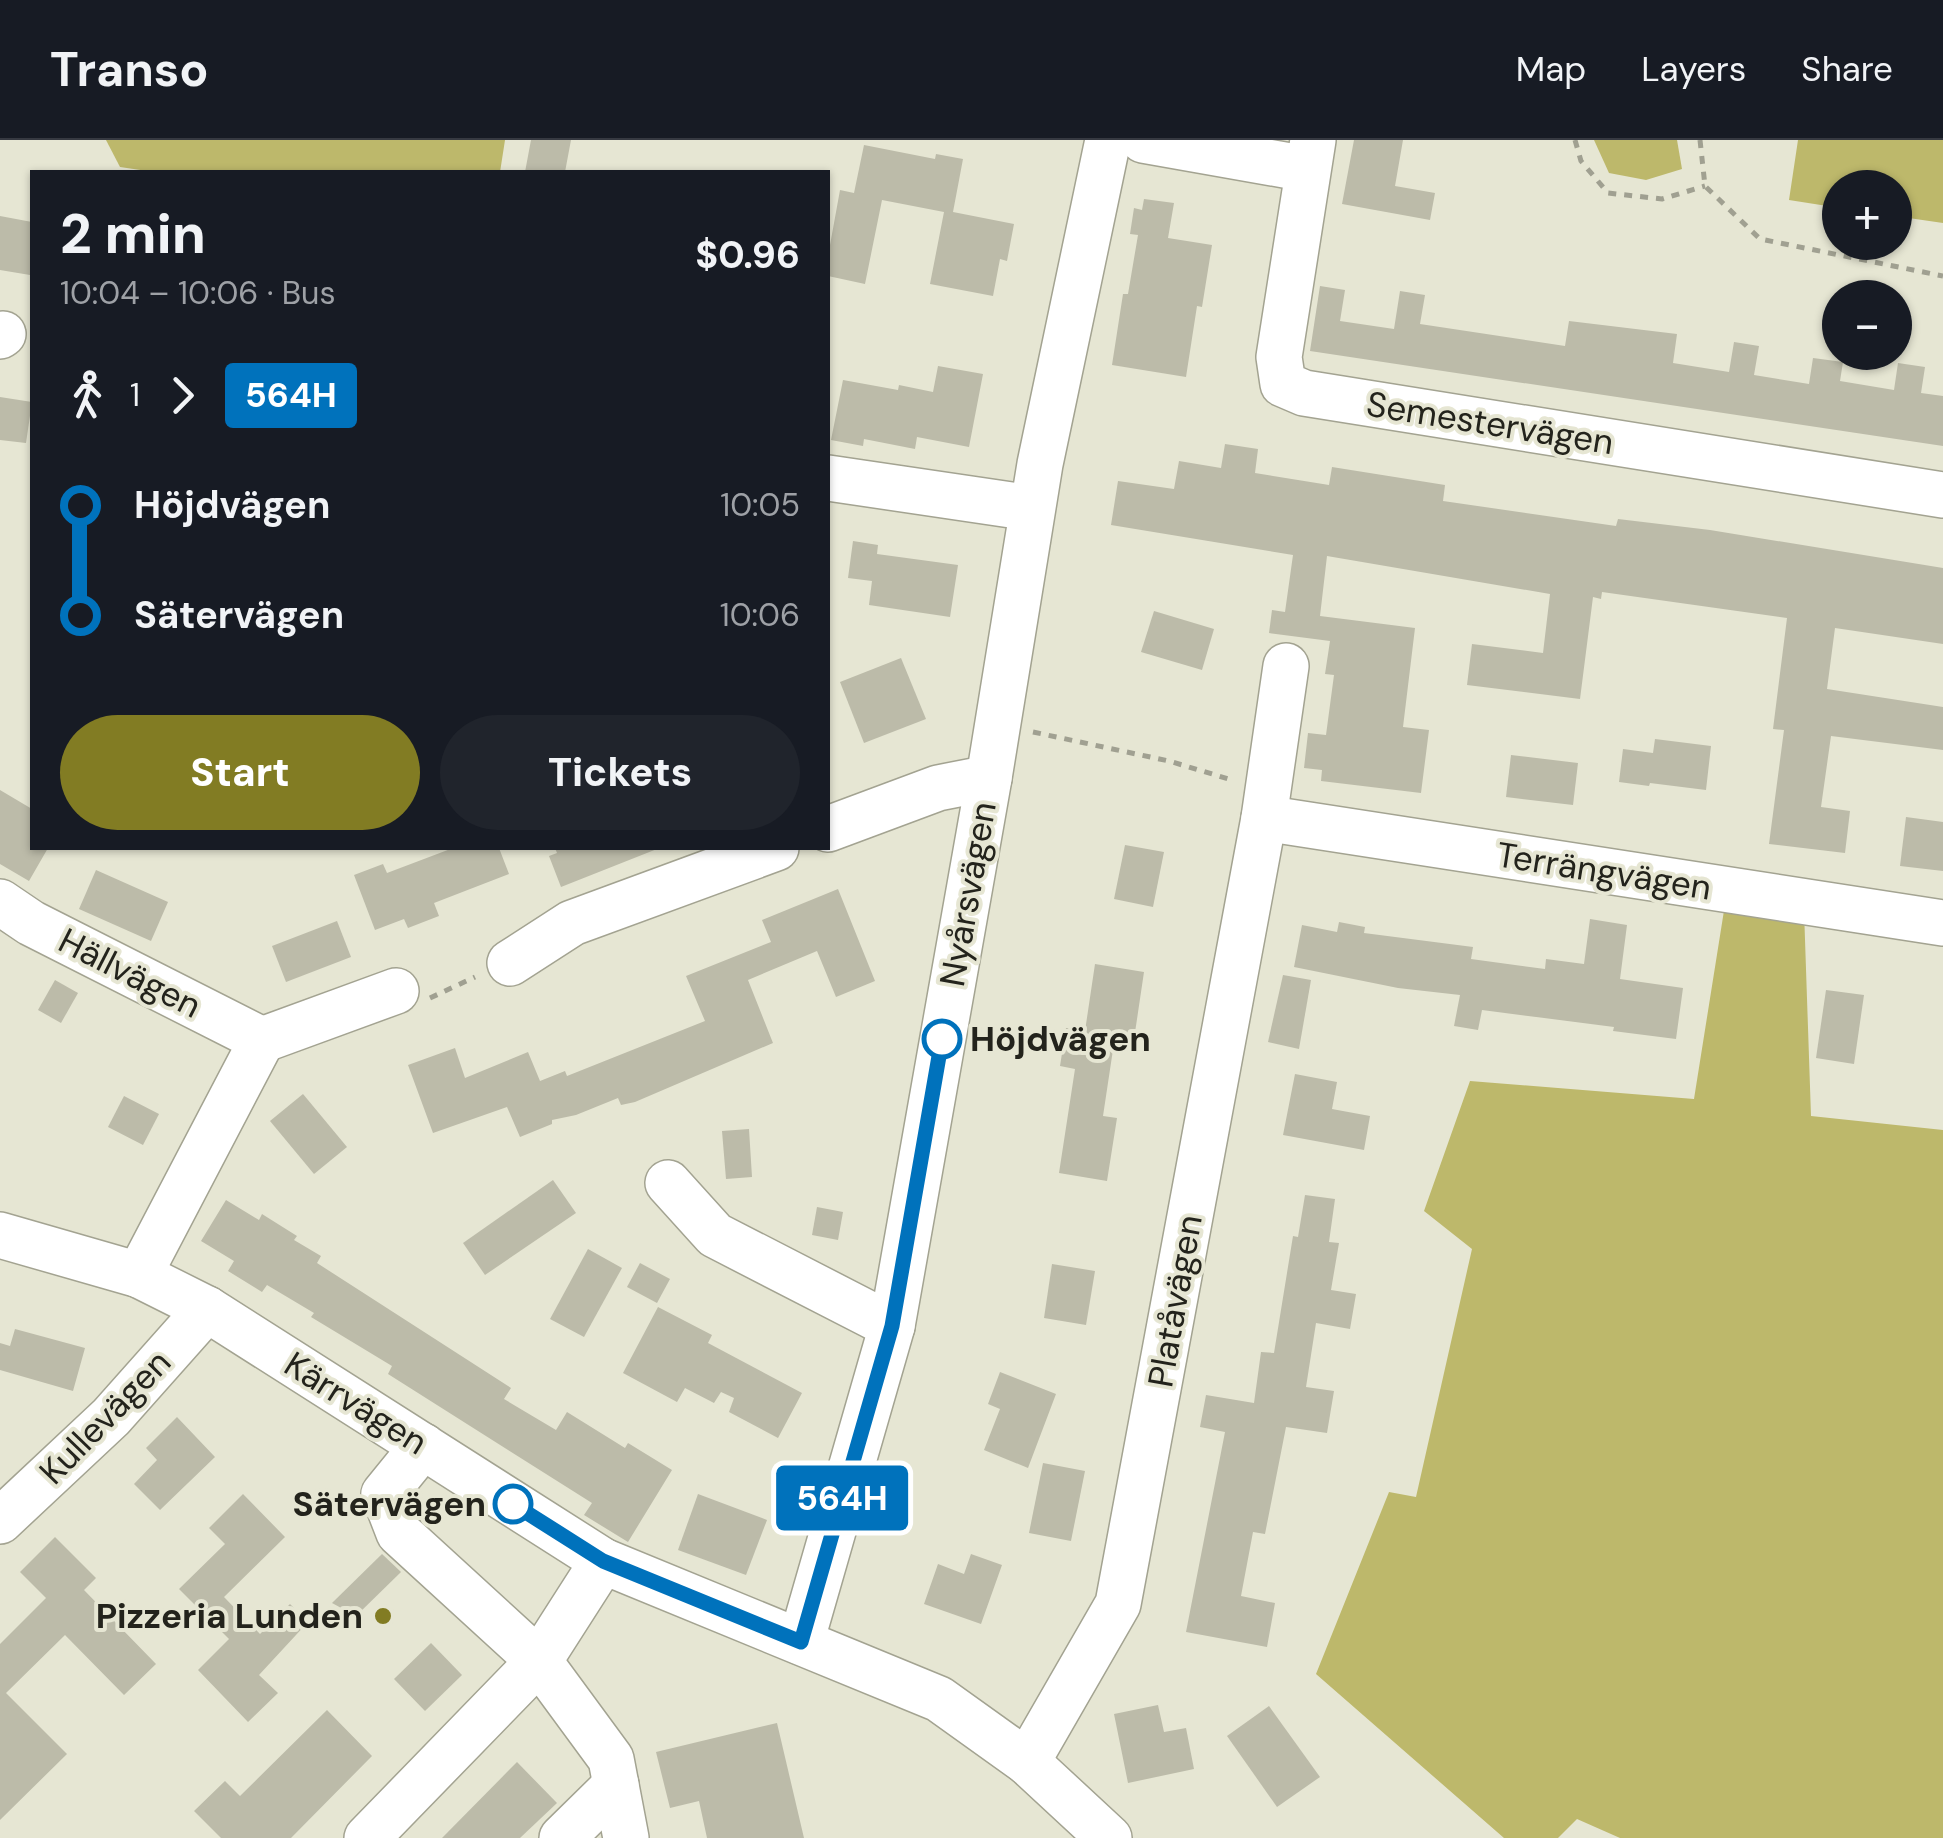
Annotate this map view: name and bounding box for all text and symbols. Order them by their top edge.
text: Transo [50,38,209,101]
text: Map [1516,46,1586,92]
text: Layers [1641,46,1746,92]
text: Share [1801,46,1893,92]
map controls [1822,170,1912,370]
button: + [1822,170,1912,260]
text: 2 min [60,198,206,270]
text: $0.96 [695,230,800,280]
text: 10:04 – 10:06 · Bus [60,272,335,314]
button: − [1822,280,1912,370]
icon: walk [60,368,115,423]
icon: forward [155,368,210,423]
text: 564H [245,372,337,418]
text: 1 [130,374,140,416]
street label: Semestervägen [1363,381,1617,465]
text: Höjdvägen [134,480,330,530]
text: 10:05 [720,484,800,526]
text: Sätervägen [134,590,344,640]
text: 10:06 [720,594,800,636]
button: Start [60,715,420,830]
button: Tickets [440,715,800,830]
street label: Nyårsvägen [929,798,1007,990]
street label: Terrängvägen [1494,831,1714,911]
street label: Hällvägen [51,918,209,1028]
place label: Höjdvägen [970,1016,1151,1062]
marker: Höjdvägen [923,1020,961,1058]
street label: Platåvägen [1137,1211,1213,1391]
street label: Kullevägen [29,1340,181,1494]
street label: Kärrvägen [276,1341,436,1465]
line badge: 564H [772,1466,912,1530]
text: 564H [796,1475,888,1521]
place label: Sätervägen [292,1481,486,1527]
marker: Sätervägen [494,1485,532,1523]
place label: Pizzeria Lunden [96,1593,363,1639]
marker: Pizzeria Lunden [372,1605,394,1627]

